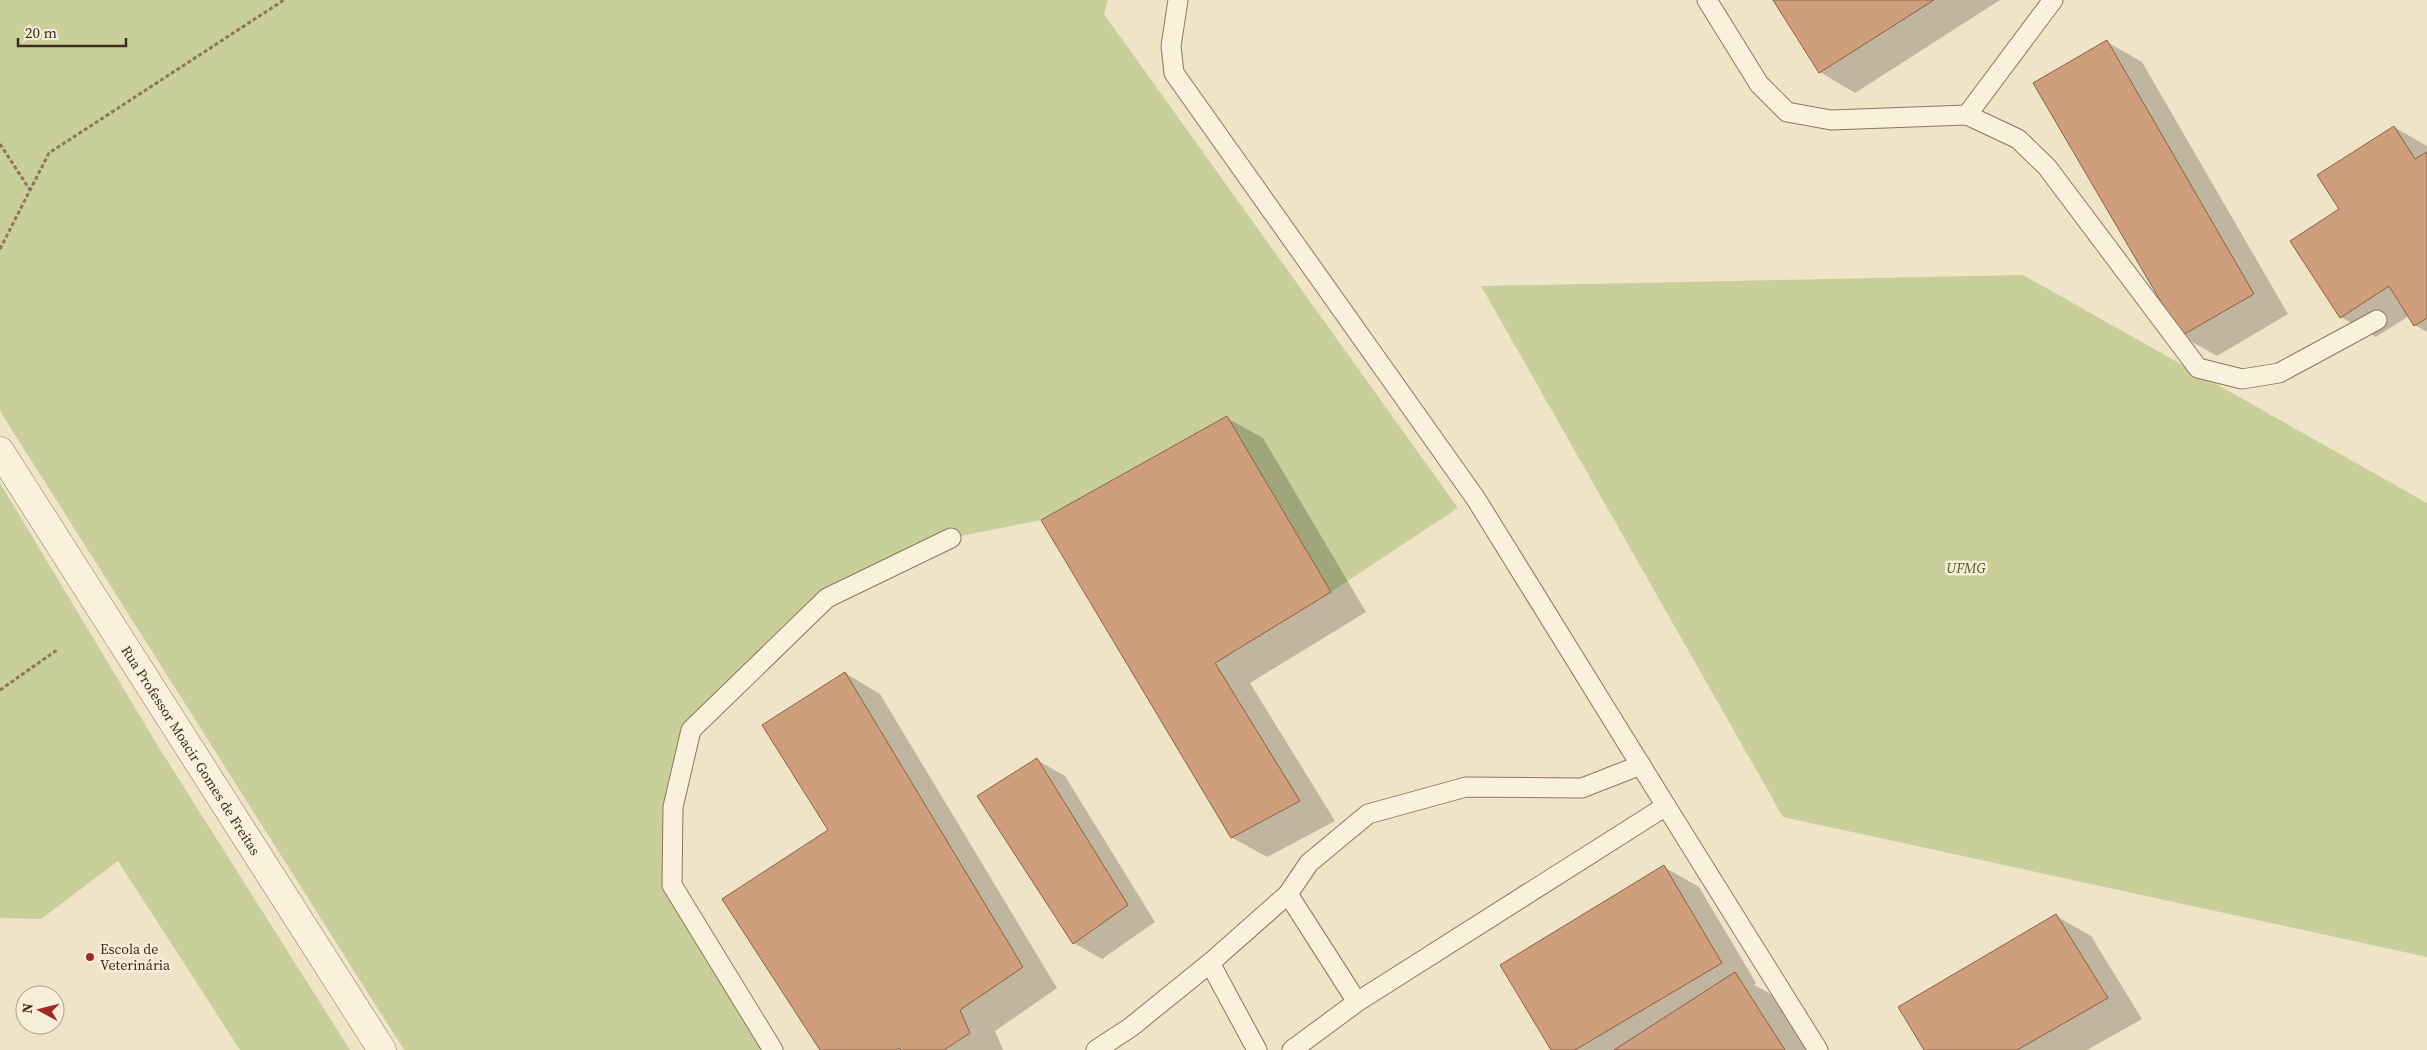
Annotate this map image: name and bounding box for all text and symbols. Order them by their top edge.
scale bar [18,15,125,47]
text: 20 m [25,22,57,43]
park label: UFMG [1946,558,1987,578]
street label: Rua Professor Moacir Gomes de Freitas [117,642,265,859]
place label: Escola de Veterinária [100,939,171,975]
marker: Escola de Veterinária [84,951,96,963]
north arrow [15,985,65,1035]
text: N [17,1002,38,1015]

